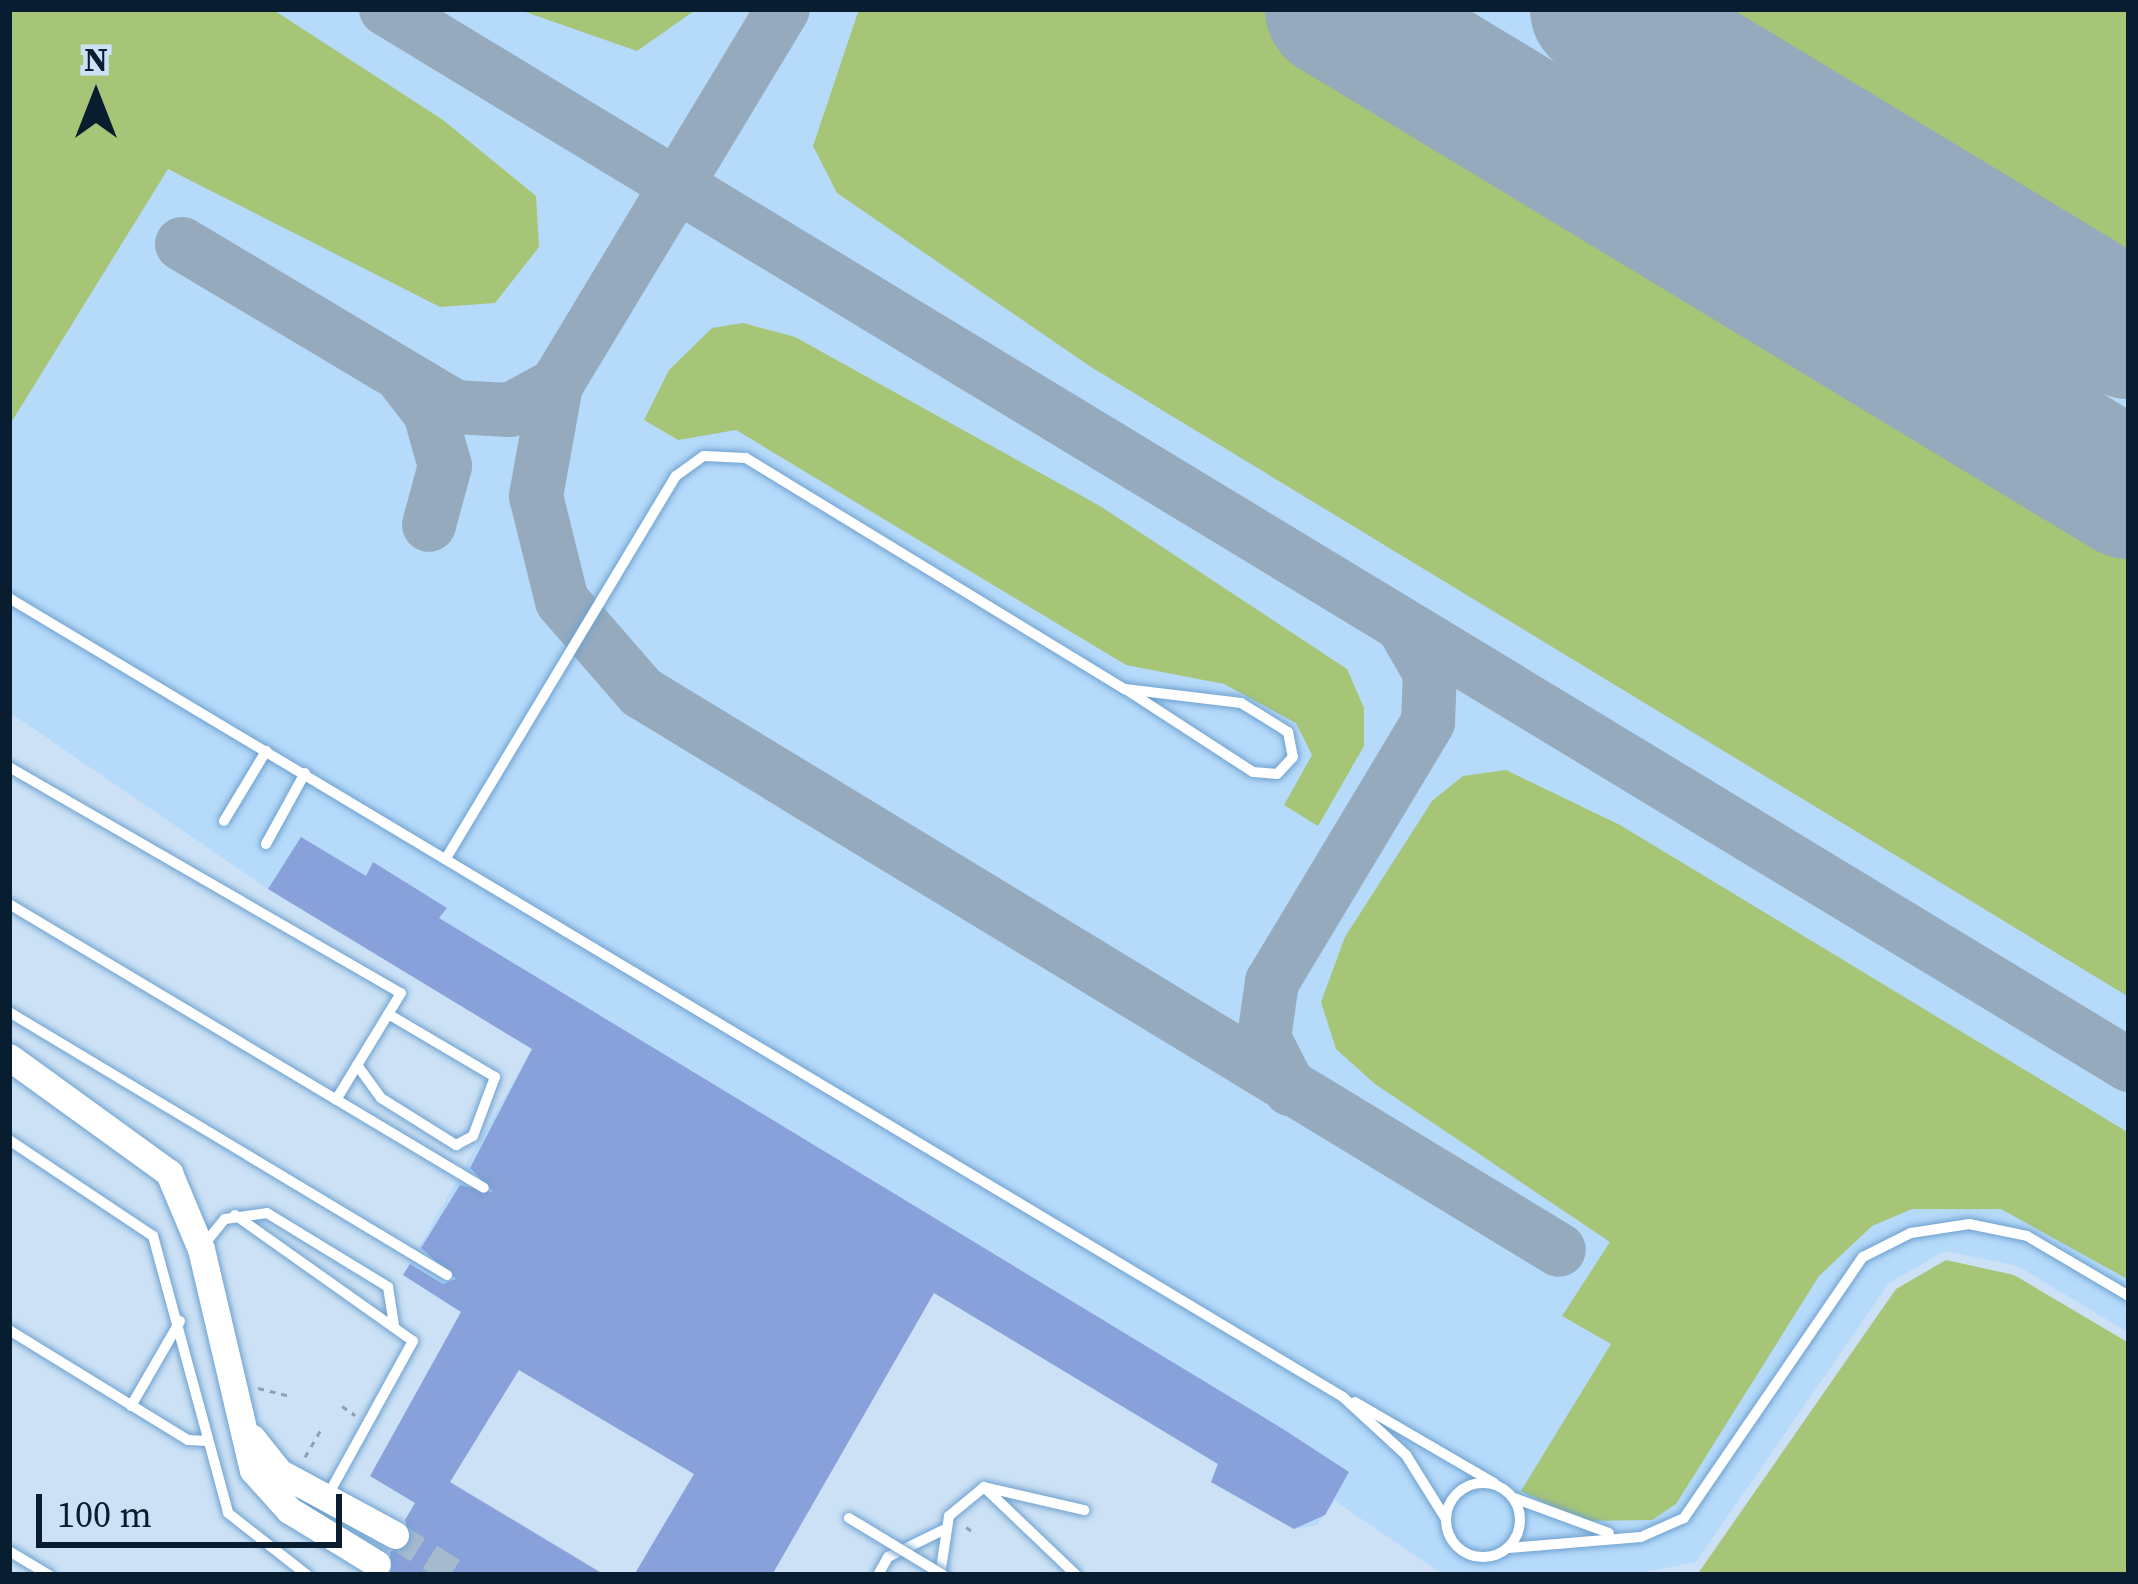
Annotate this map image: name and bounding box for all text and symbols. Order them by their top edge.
north arrow [36,36,156,156]
text: N [84,37,108,82]
scale bar [42,1470,348,1544]
text: 100 m [57,1490,152,1539]

